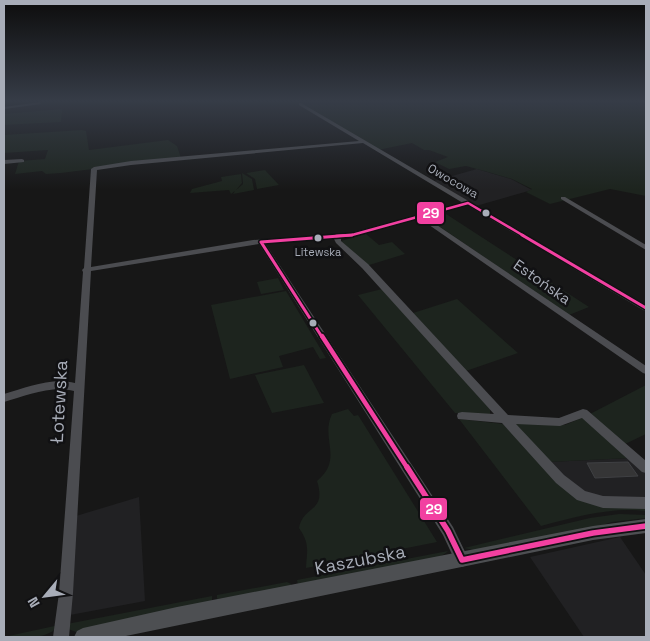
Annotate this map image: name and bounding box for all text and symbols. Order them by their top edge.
street label: Owocowa [425,160,481,202]
line badge: 29 [416,201,445,225]
text: 29 [423,204,439,222]
unlabelled marker [481,208,491,218]
marker: Litewska [313,233,323,243]
place label: Litewska [295,245,342,259]
street label: Estońska [510,255,575,308]
unlabelled marker [308,318,318,328]
street label: Łotewska [45,360,72,444]
line badge: 29 [419,497,448,521]
text: 29 [426,500,442,518]
street label: Kaszubska [313,539,407,580]
north arrow [20,571,70,621]
text: N [23,594,44,611]

